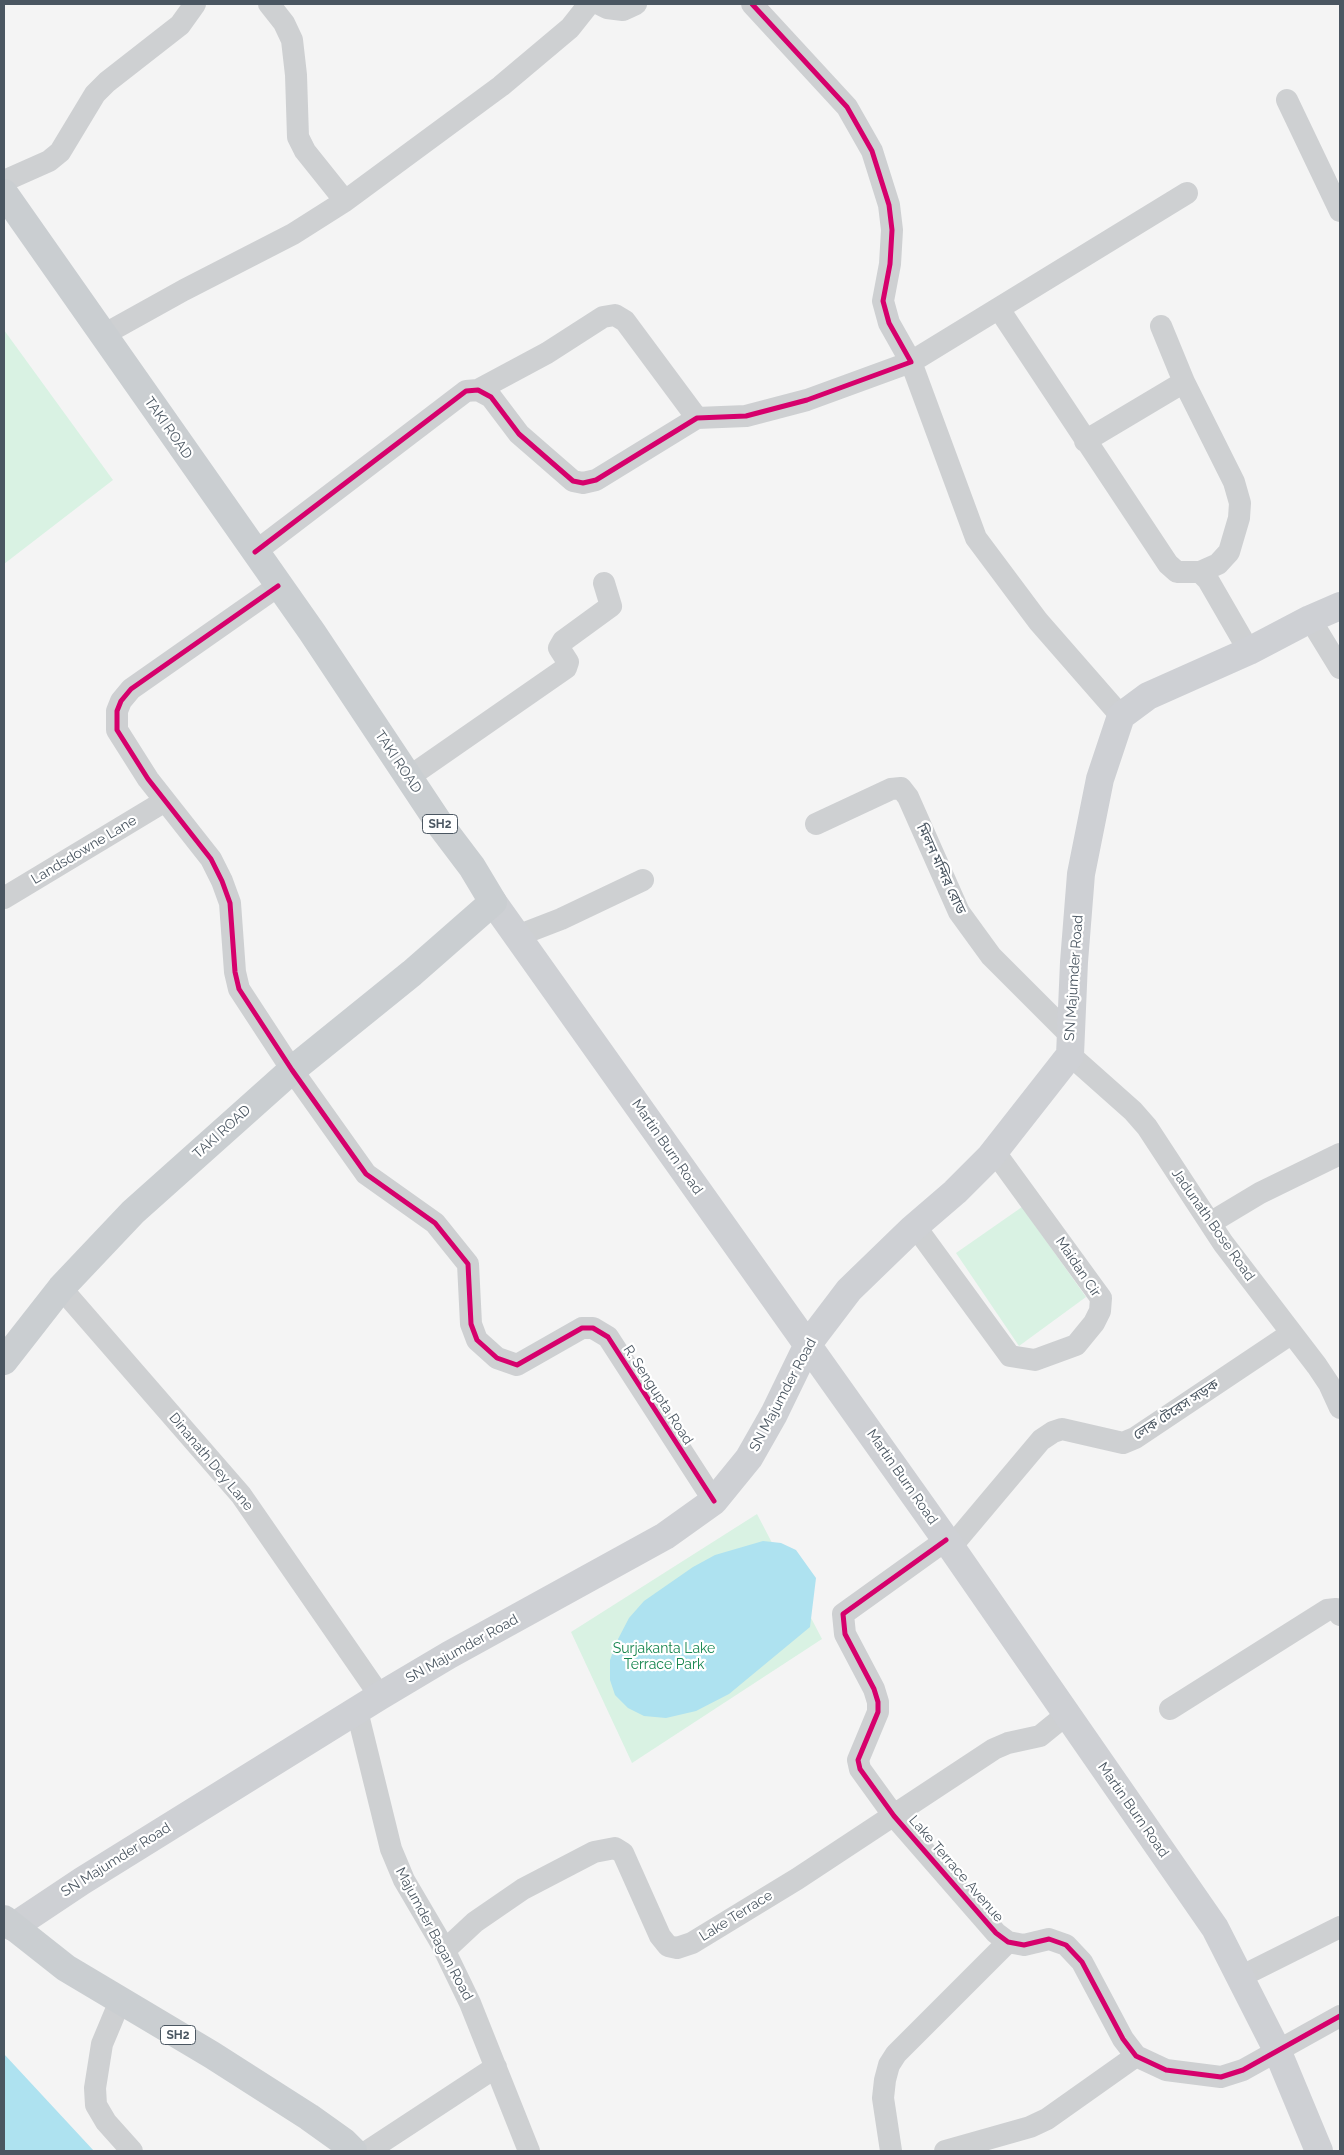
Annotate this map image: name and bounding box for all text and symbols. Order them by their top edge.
street label: TAKI ROAD [141,394,195,462]
street label: TAKI ROAD [371,728,425,796]
street label: Landsdowne Lane [28,812,140,888]
road number: SH2 [422,814,458,834]
street label: মিলন মন্দির রোড [913,821,969,917]
street label: SN Majumder Road [1061,915,1087,1041]
street label: Martin Burn Road [628,1096,706,1198]
street label: TAKI ROAD [190,1102,254,1162]
street label: Jadunath Bose Road [1168,1166,1258,1284]
street label: Maidan Cir [1052,1234,1104,1300]
street label: SN Majumder Road [746,1335,820,1455]
street label: R. Sengupta Road [620,1342,696,1448]
street label: লেক টেরেস সড়ক [1130,1376,1222,1444]
street label: Dinanath Dey Lane [165,1410,257,1514]
street label: Martin Burn Road [863,1426,941,1528]
street label: SN Majumder Road [403,1611,521,1687]
park label: Surjakanta Lake Terrace Park [613,1641,715,1674]
street label: Martin Burn Road [1094,1759,1172,1861]
street label: Lake Terrace Avenue [905,1812,1007,1926]
street label: SN Majumder Road [58,1819,174,1901]
street label: Majumder Bagan Road [392,1865,476,2003]
street label: Lake Terrace [696,1887,776,1945]
road number: SH2 [160,2026,196,2044]

